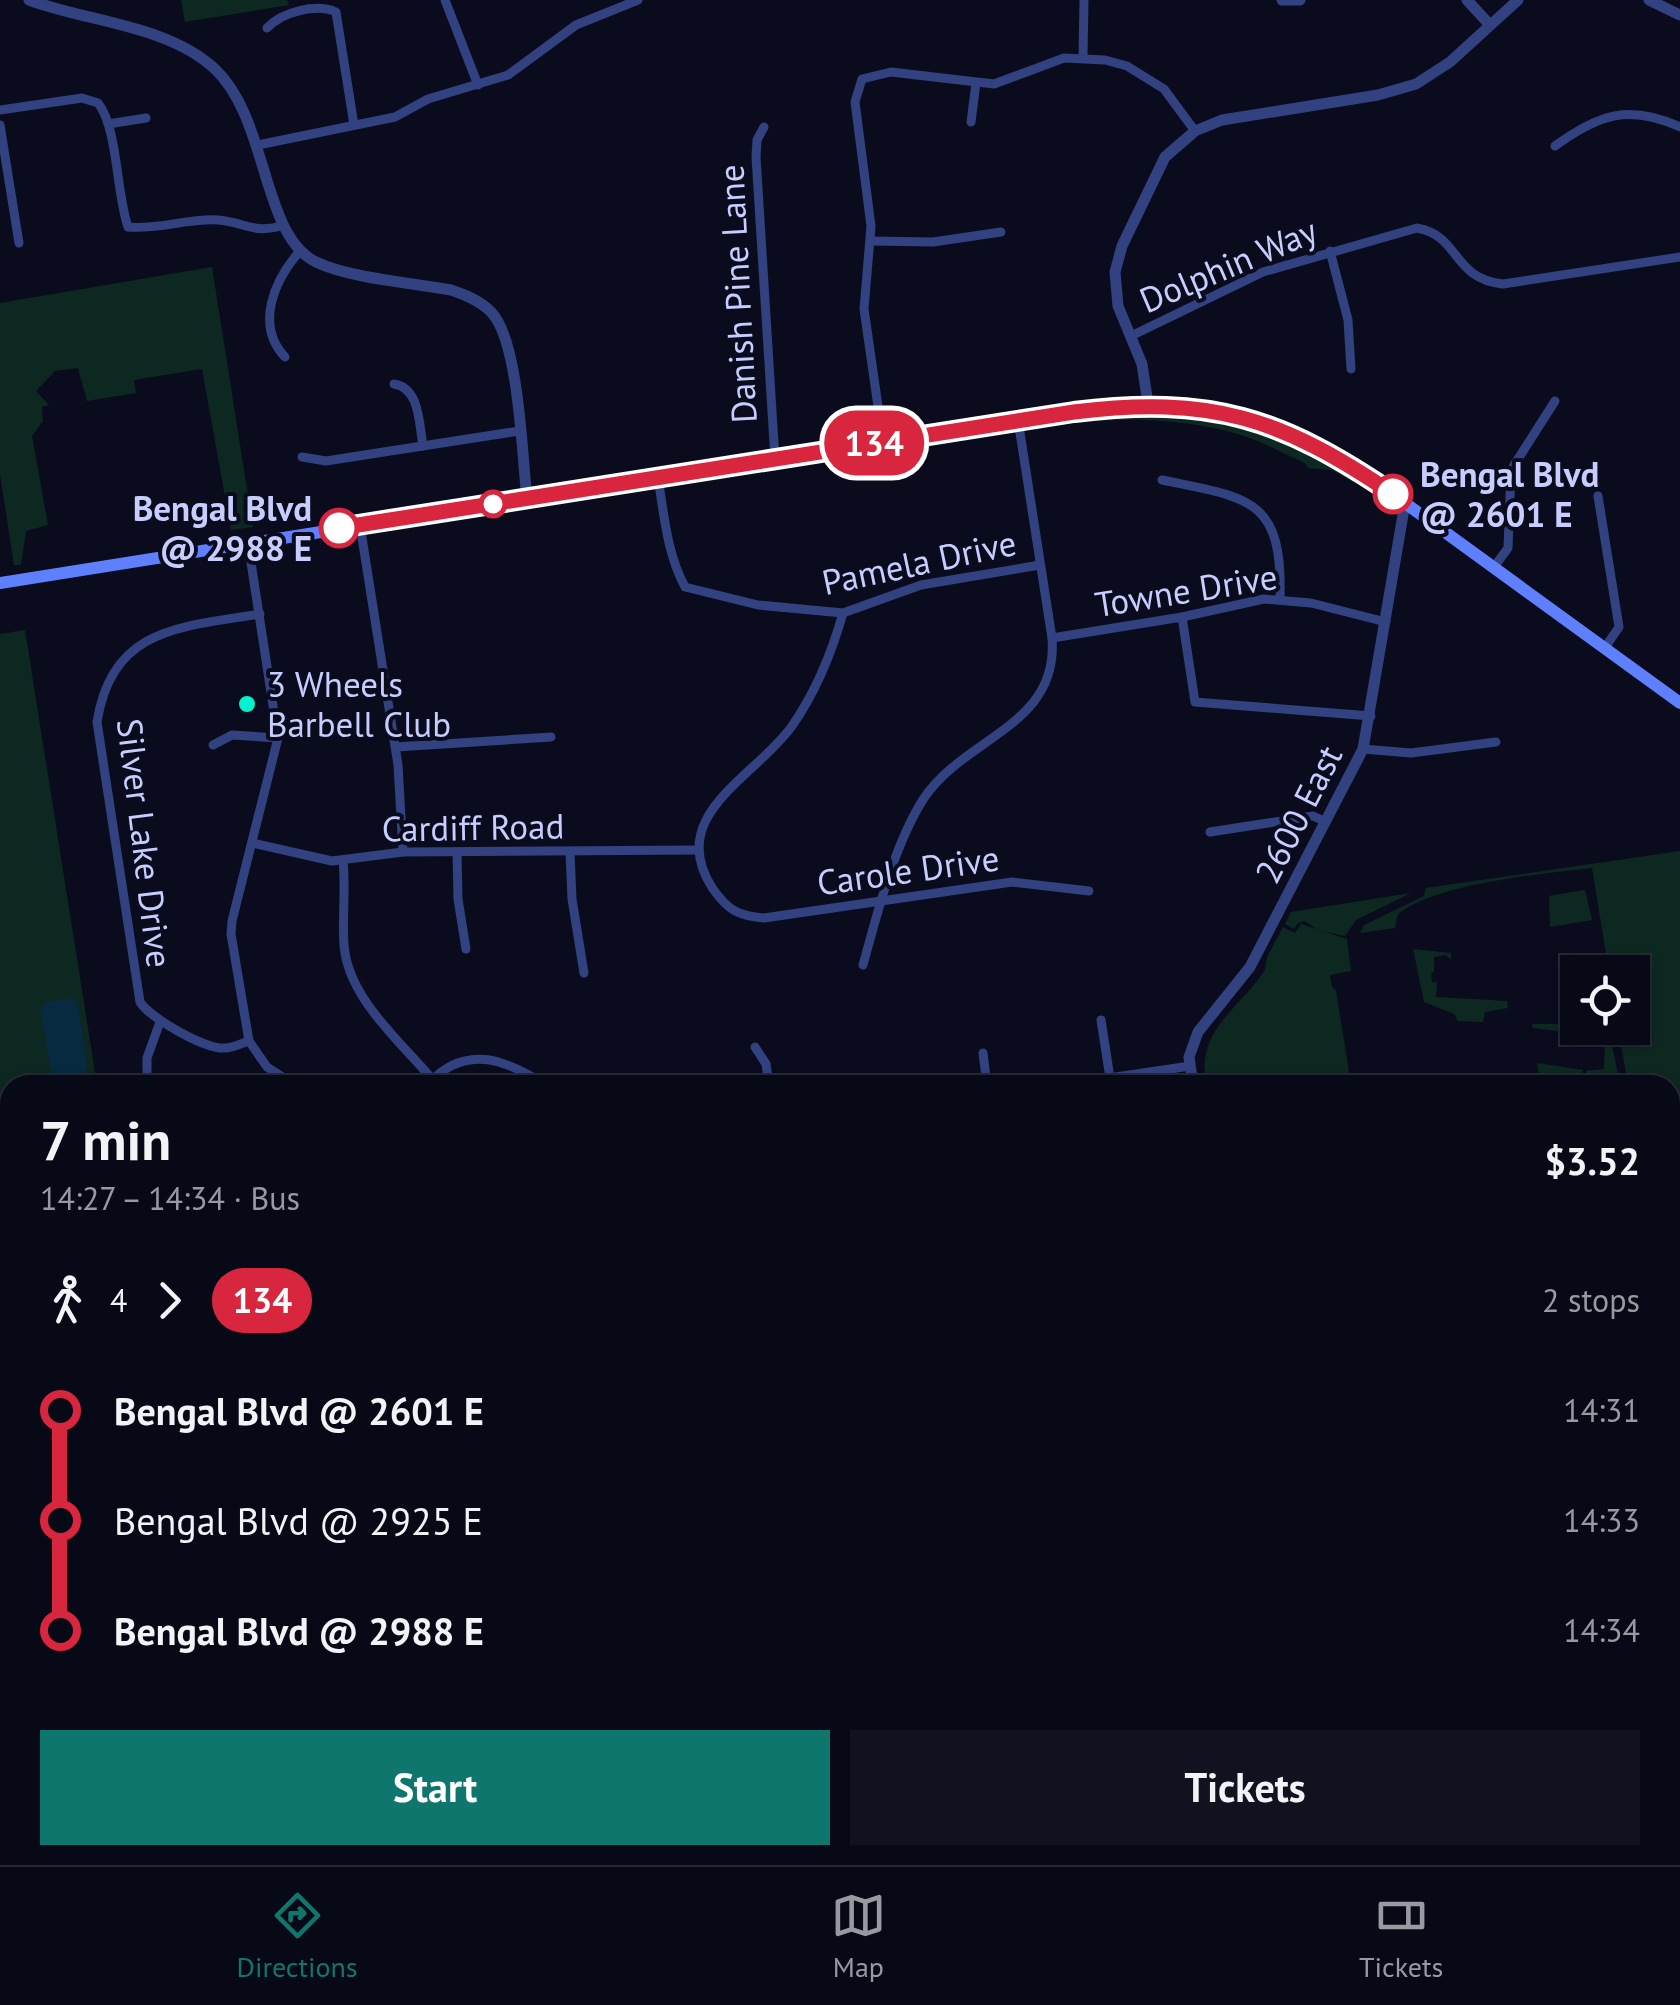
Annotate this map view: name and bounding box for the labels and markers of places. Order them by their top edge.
place label: Bengal Blvd @ 2601 E [1420,451,1599,537]
marker: Bengal Blvd @ 2601 E [1374,475,1412,513]
place label: Bengal Blvd @ 2988 E [133,485,312,571]
unlabelled marker [480,491,506,517]
marker: Bengal Blvd @ 2988 E [320,509,358,547]
place label: 3 Wheels Barbell Club [267,661,451,747]
marker: 3 Wheels Barbell Club [236,693,258,715]

